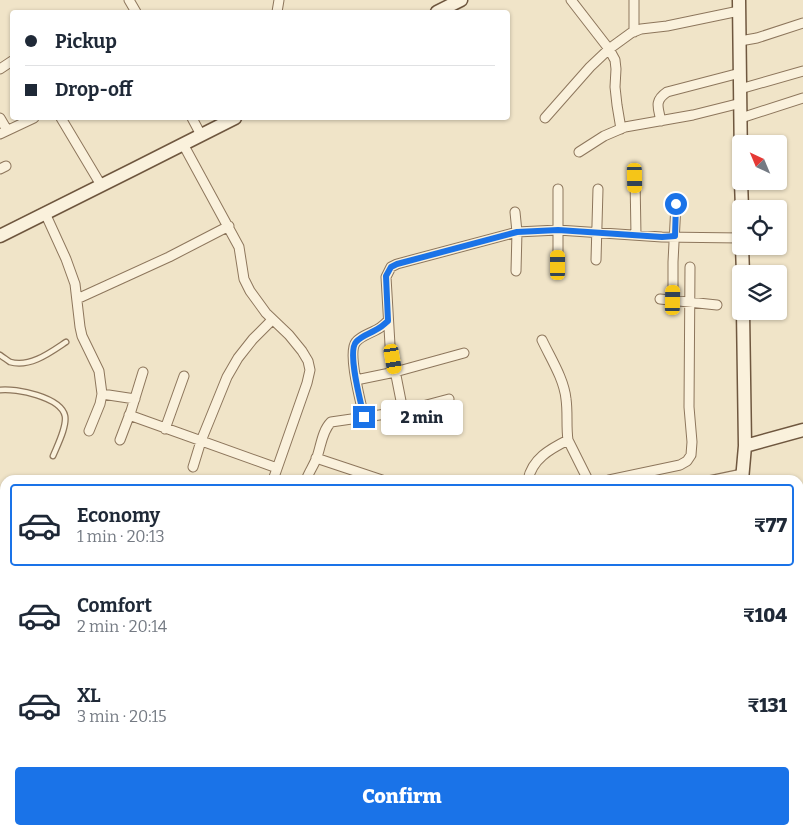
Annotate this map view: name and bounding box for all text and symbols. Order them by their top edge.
text: Pickup [55,30,117,53]
text: Drop-off [55,78,133,101]
north arrow [732,135,788,190]
map controls [732,135,787,320]
car [627,163,642,193]
route start [665,193,687,215]
button: locate [732,200,787,255]
car [550,250,565,280]
button: layers [732,265,787,320]
car [665,285,680,315]
car [383,343,402,375]
callout: 2 min [382,400,464,434]
route end [353,406,375,428]
text: 2 min [401,408,443,427]
icon: car [17,503,62,548]
text: Economy [77,504,160,527]
text: ₹77 [754,514,787,537]
text: 1 min · 20:13 [77,527,165,546]
icon: car [17,593,62,638]
text: Comfort [77,594,152,617]
text: ₹104 [743,604,787,627]
text: 2 min · 20:14 [77,617,167,636]
icon: car [17,683,62,728]
text: XL [77,684,101,707]
text: ₹131 [747,694,787,717]
text: 3 min · 20:15 [77,707,167,726]
button: Confirm [15,767,789,825]

